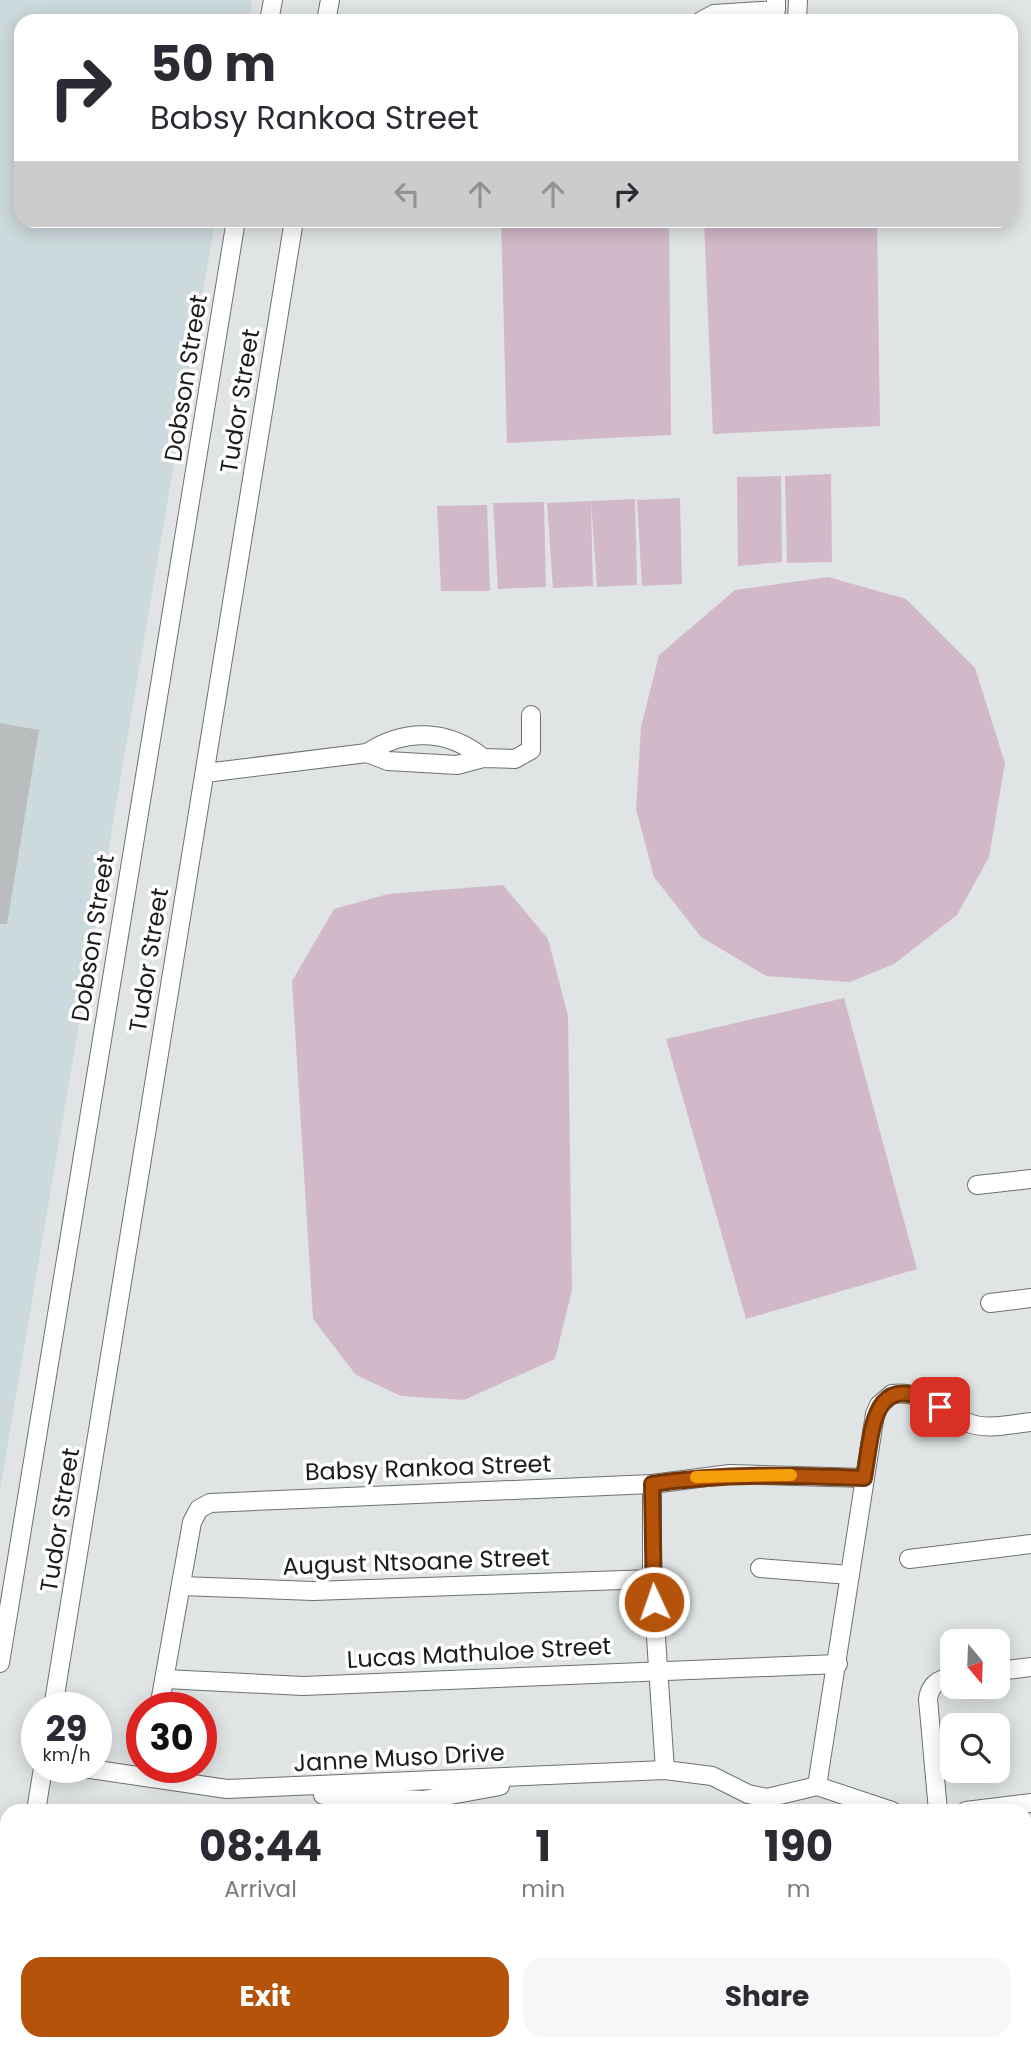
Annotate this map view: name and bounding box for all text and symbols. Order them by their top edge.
text: 50 m [150,30,276,98]
icon: right [35,42,126,133]
text: Babsy Rankoa Street [150,95,479,140]
icon: left [388,175,426,213]
icon: ahead [461,175,499,213]
icon: ahead [534,175,572,213]
icon: right [607,175,645,213]
street label: Dobson Street [156,292,215,464]
street label: Tudor Street [212,326,267,475]
street label: Dobson Street [63,852,122,1024]
street label: Tudor Street [121,885,176,1034]
pin [910,1377,970,1437]
icon: arrive [921,1388,959,1426]
street label: Tudor Street [32,1445,87,1594]
street label: Babsy Rankoa Street [304,1447,552,1488]
street label: August Ntsoane Street [282,1540,550,1583]
position arrow [617,1565,691,1639]
street label: Lucas Mathuloe Street [346,1629,612,1676]
north arrow [940,1629,1010,1699]
map controls [940,1629,1010,1783]
speed limit sign: 30 [126,1692,217,1783]
text: 29 [46,1704,87,1753]
button: search [940,1713,1010,1783]
street label: Janne Muso Drive [293,1735,505,1780]
text: km/h [43,1742,90,1767]
text: 08:44 [199,1817,322,1876]
text: 1 [535,1817,551,1876]
text: 190 [764,1817,833,1876]
text: Arrival [224,1873,297,1905]
text: min [521,1873,565,1905]
text: m [787,1873,810,1905]
button: Exit [21,1957,509,2037]
button: Share [523,1957,1011,2037]

